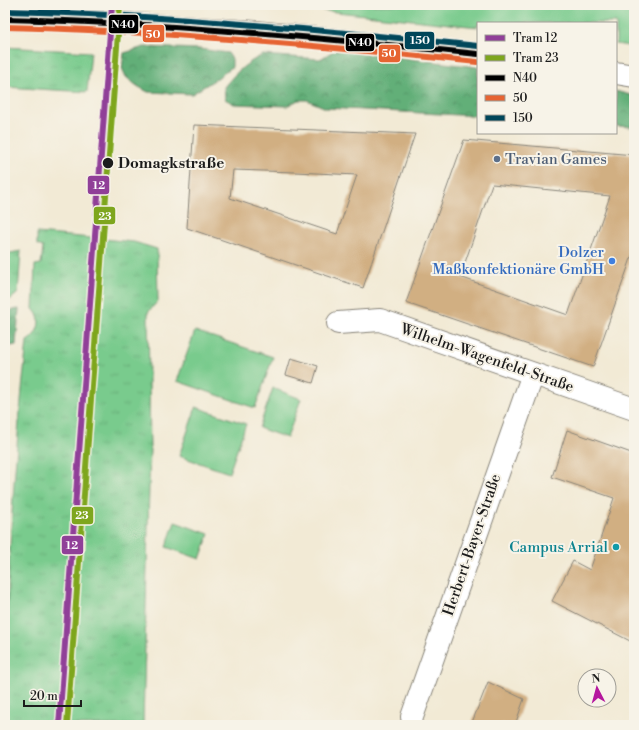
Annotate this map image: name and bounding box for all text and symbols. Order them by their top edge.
line badge: N40 [108,14,139,34]
text: N40 [111,18,135,32]
legend [477,22,617,134]
line badge: 50 [142,24,165,43]
text: 50 [146,28,160,42]
line badge: 150 [404,31,435,50]
text: Tram 12 [513,31,558,46]
line badge: N40 [345,33,375,52]
text: 150 [410,34,430,48]
text: N40 [348,36,372,50]
line badge: 50 [378,44,401,63]
text: 50 [382,47,396,61]
text: Tram 23 [513,51,559,66]
text: N40 [513,71,537,86]
text: 50 [513,91,528,106]
text: 150 [513,111,533,126]
place label: Travian Games [505,150,607,169]
place label: Domagkstraße [118,154,224,173]
marker: Travian Games [492,154,502,164]
marker: Domagkstraße [101,156,115,170]
line badge: 12 [87,175,110,195]
text: 12 [93,179,105,193]
line badge: 23 [93,206,116,225]
text: 23 [98,210,112,224]
place label: Dolzer Maßkonfektionäre GmbH [432,243,605,279]
marker: Dolzer Maßkonfektionäre GmbH [607,256,617,266]
street label: Wilhelm-Wagenfeld-Straße [397,319,576,397]
street label: Herbert-Bayer-Straße [439,472,505,618]
line badge: 23 [71,506,94,525]
text: 23 [75,509,89,523]
line badge: 12 [61,535,84,555]
place label: Campus Arrial [509,538,609,557]
text: 12 [66,539,78,553]
marker: Campus Arrial [611,542,621,552]
north arrow [577,668,617,708]
text: N [591,672,601,686]
scale bar [24,682,81,708]
text: 20 m [30,689,58,704]

